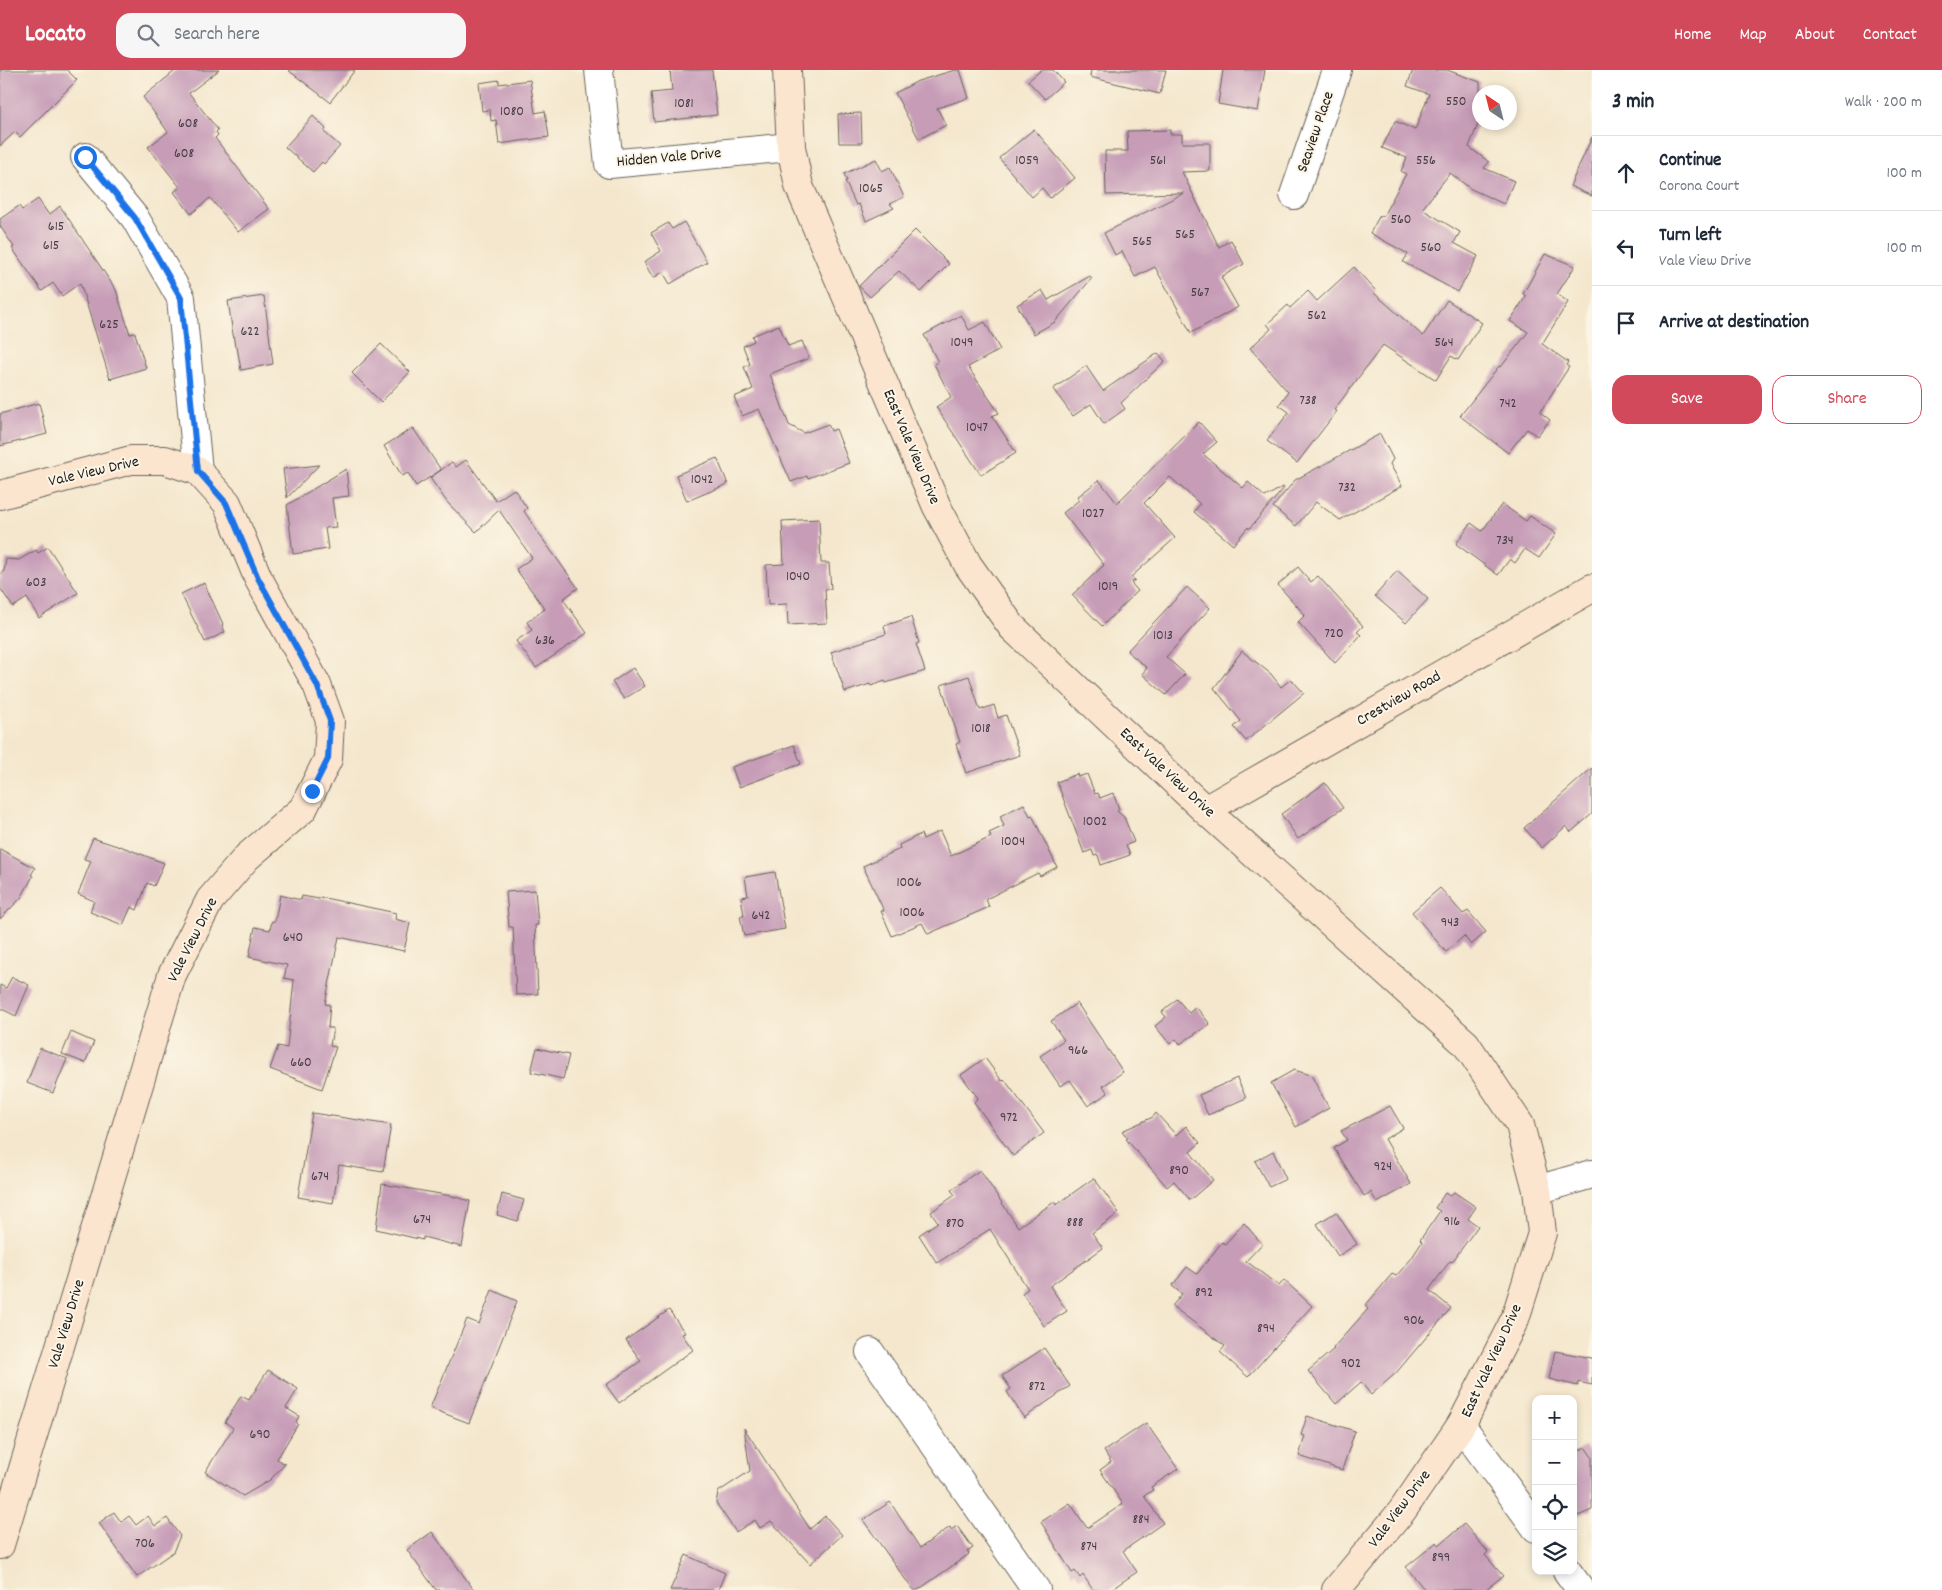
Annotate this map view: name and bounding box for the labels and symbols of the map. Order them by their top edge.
north arrow [1472,85,1517,130]
street label: Seaview Place [1291,88,1341,176]
house number: 550 [1446,92,1466,112]
house number: 1081 [674,94,694,114]
house number: 1080 [500,102,524,122]
house number: 608 [178,114,198,134]
street label: Hidden Vale Drive [616,142,722,174]
house number: 608 [174,144,194,164]
route start [74,146,97,169]
house number: 1059 [1015,151,1039,171]
house number: 561 [1150,151,1166,171]
house number: 556 [1416,151,1436,171]
house number: 1065 [859,179,883,199]
house number: 560 [1391,210,1411,230]
house number: 615 [48,217,64,237]
house number: 565 [1175,225,1195,245]
house number: 565 [1132,232,1152,252]
house number: 615 [43,236,59,256]
house number: 560 [1421,238,1441,258]
house number: 567 [1191,283,1209,303]
house number: 562 [1307,306,1327,326]
house number: 625 [99,315,119,335]
house number: 622 [240,322,260,342]
house number: 1049 [951,333,973,353]
house number: 564 [1434,333,1454,353]
street label: East Vale View Drive [876,386,946,508]
house number: 738 [1299,391,1317,411]
house number: 742 [1499,394,1517,414]
house number: 1047 [966,418,988,438]
street label: Vale View Drive [47,450,141,494]
house number: 1042 [691,470,713,490]
house number: 732 [1338,478,1356,498]
house number: 1027 [1082,504,1104,524]
house number: 734 [1496,531,1514,551]
house number: 1040 [786,567,810,587]
house number: 603 [26,573,46,593]
house number: 1019 [1098,577,1118,597]
house number: 720 [1324,624,1344,644]
house number: 1013 [1153,626,1173,646]
house number: 636 [535,631,555,651]
street label: Crestview Road [1353,666,1445,732]
house number: 1018 [971,719,991,739]
street label: East Vale View Drive [1114,723,1220,823]
route end [301,780,324,803]
house number: 1002 [1083,812,1107,832]
house number: 1004 [1001,832,1025,852]
house number: 1006 [896,873,922,893]
street label: Vale View Drive [162,894,224,986]
house number: 1006 [899,903,925,923]
house number: 642 [752,906,770,926]
house number: 943 [1441,913,1459,933]
house number: 640 [283,928,303,948]
house number: 966 [1068,1041,1088,1061]
house number: 660 [290,1053,312,1073]
house number: 972 [1000,1108,1018,1128]
house number: 924 [1374,1157,1392,1177]
house number: 890 [1169,1161,1189,1181]
house number: 674 [311,1167,329,1187]
house number: 674 [413,1210,431,1230]
house number: 916 [1444,1212,1460,1232]
house number: 888 [1067,1213,1084,1233]
house number: 870 [946,1214,964,1234]
street label: Vale View Drive [43,1277,91,1371]
house number: 892 [1195,1283,1213,1303]
street label: East Vale View Drive [1456,1300,1528,1422]
house number: 906 [1404,1311,1425,1331]
house number: 894 [1257,1319,1275,1339]
house number: 902 [1341,1354,1361,1374]
house number: 872 [1028,1377,1046,1397]
house number: 690 [250,1425,270,1445]
street label: Vale View Drive [1363,1465,1437,1553]
house number: 884 [1132,1510,1150,1530]
house number: 706 [135,1534,155,1554]
house number: 874 [1081,1537,1097,1557]
house number: 899 [1432,1548,1450,1568]

